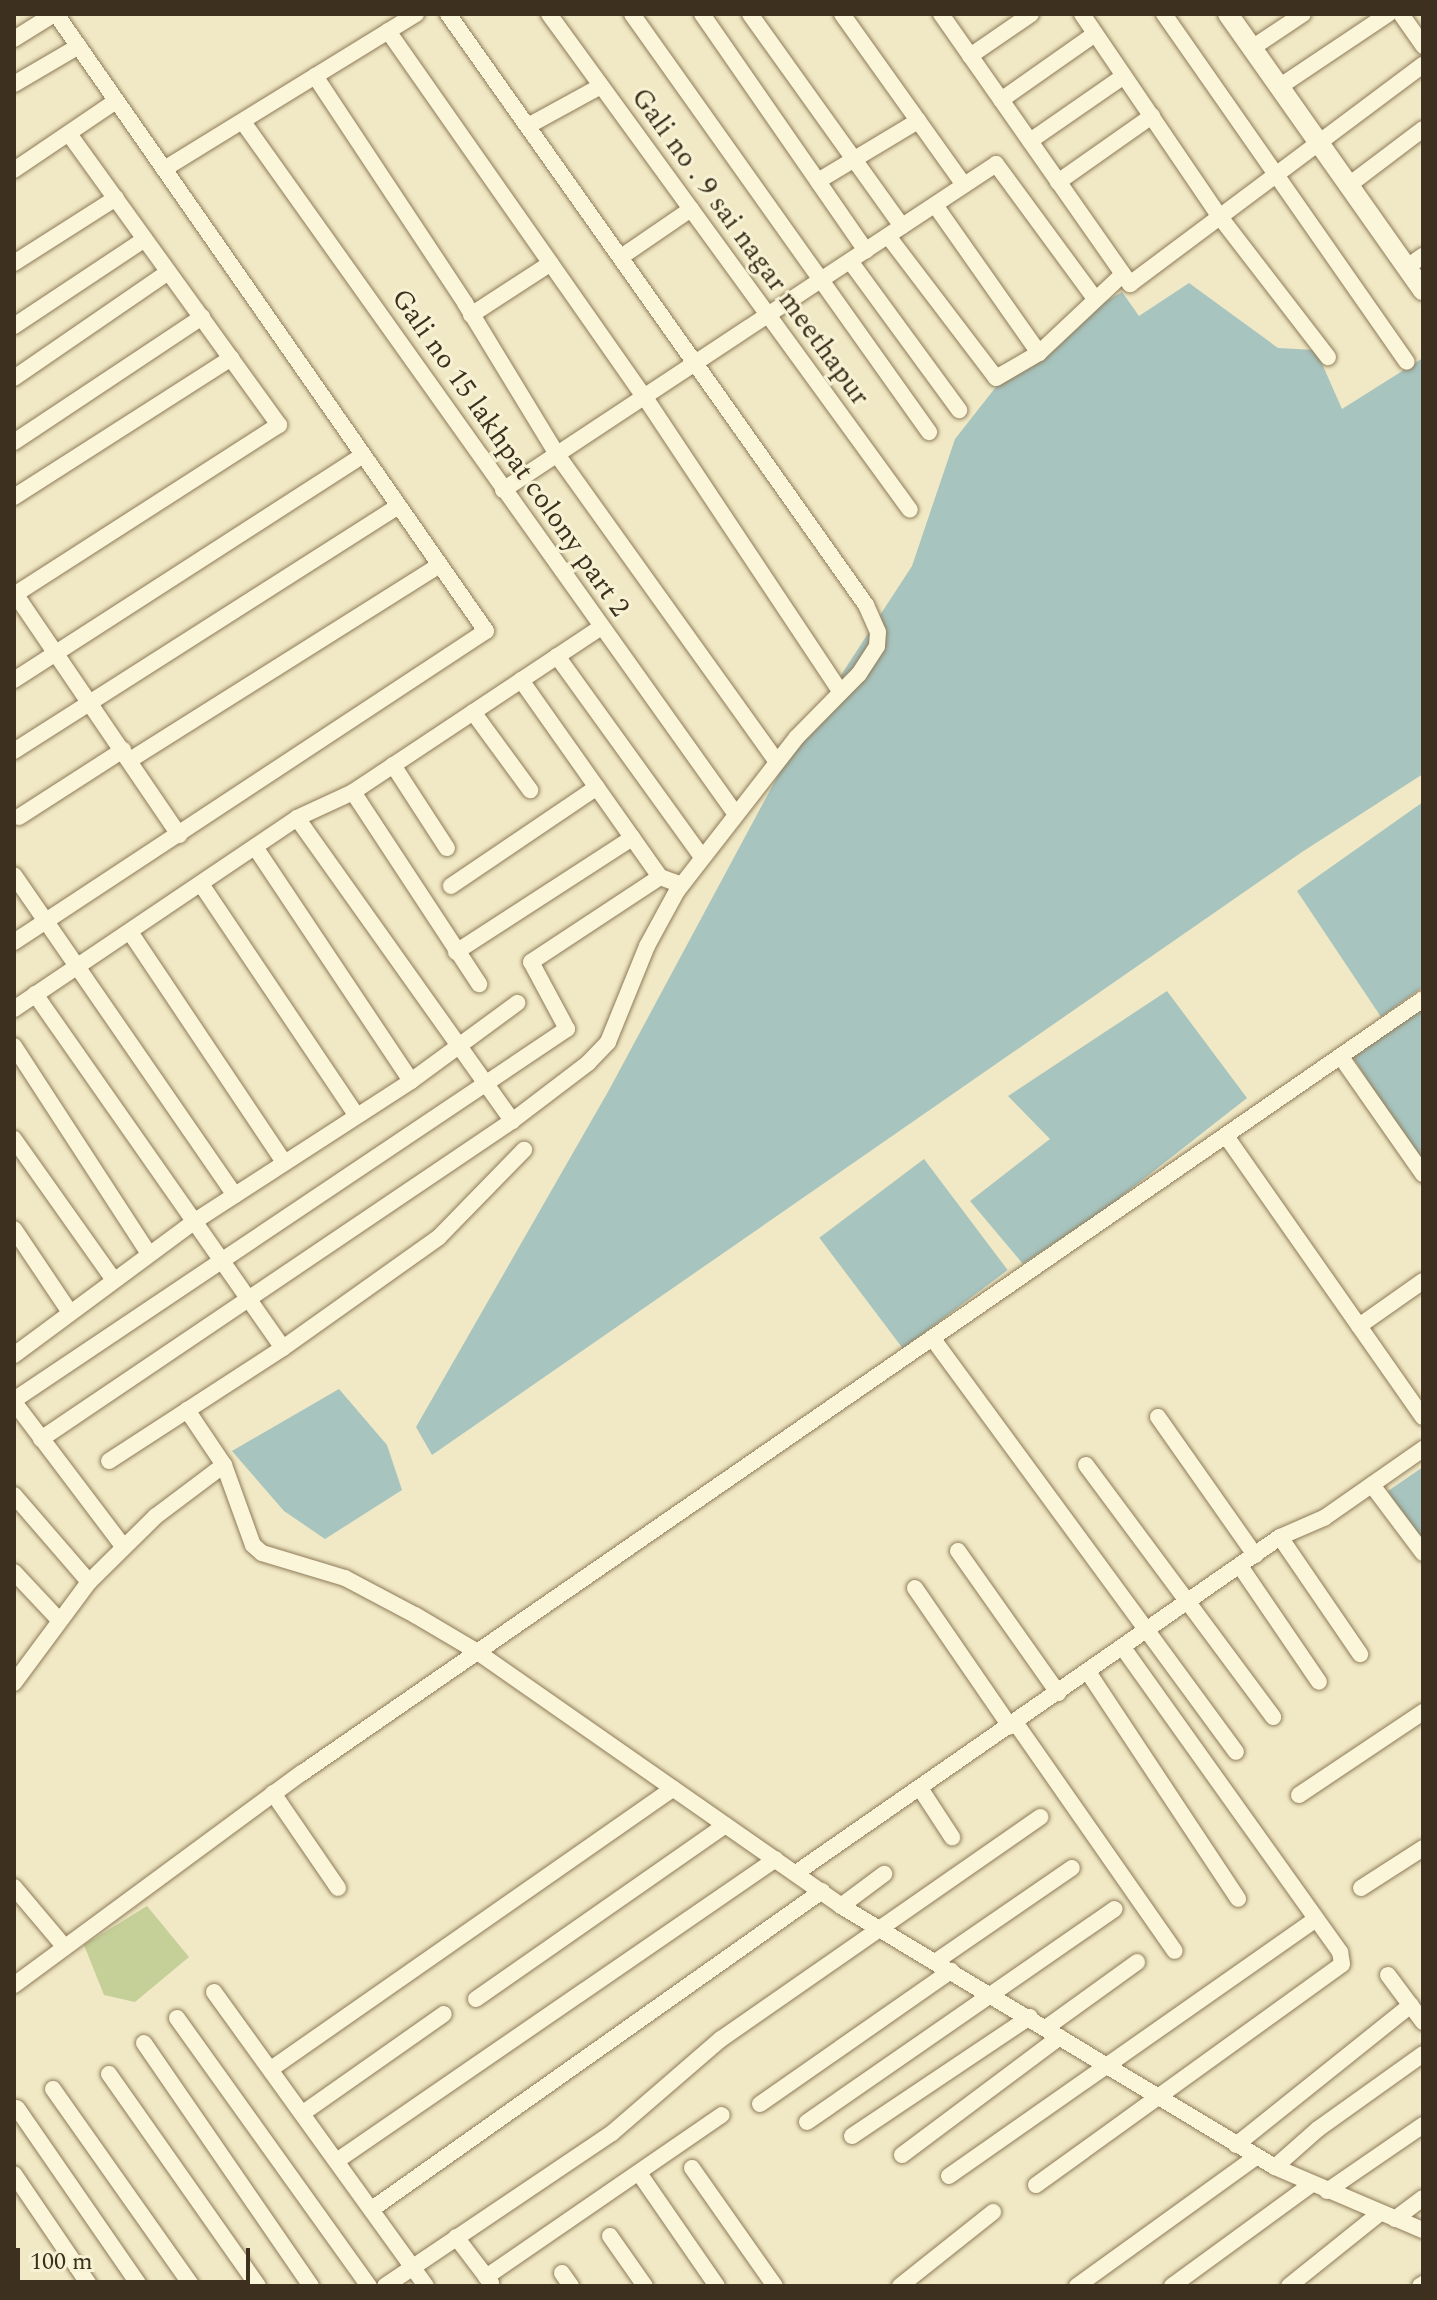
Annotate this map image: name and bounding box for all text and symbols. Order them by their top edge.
street label: Gali no . 9 sai nagar meethapur [623,82,877,412]
street label: Gali no 15 lakhpat colony part 2 [384,283,636,623]
scale bar [20,2232,254,2282]
text: 100 m [30,2244,93,2280]

